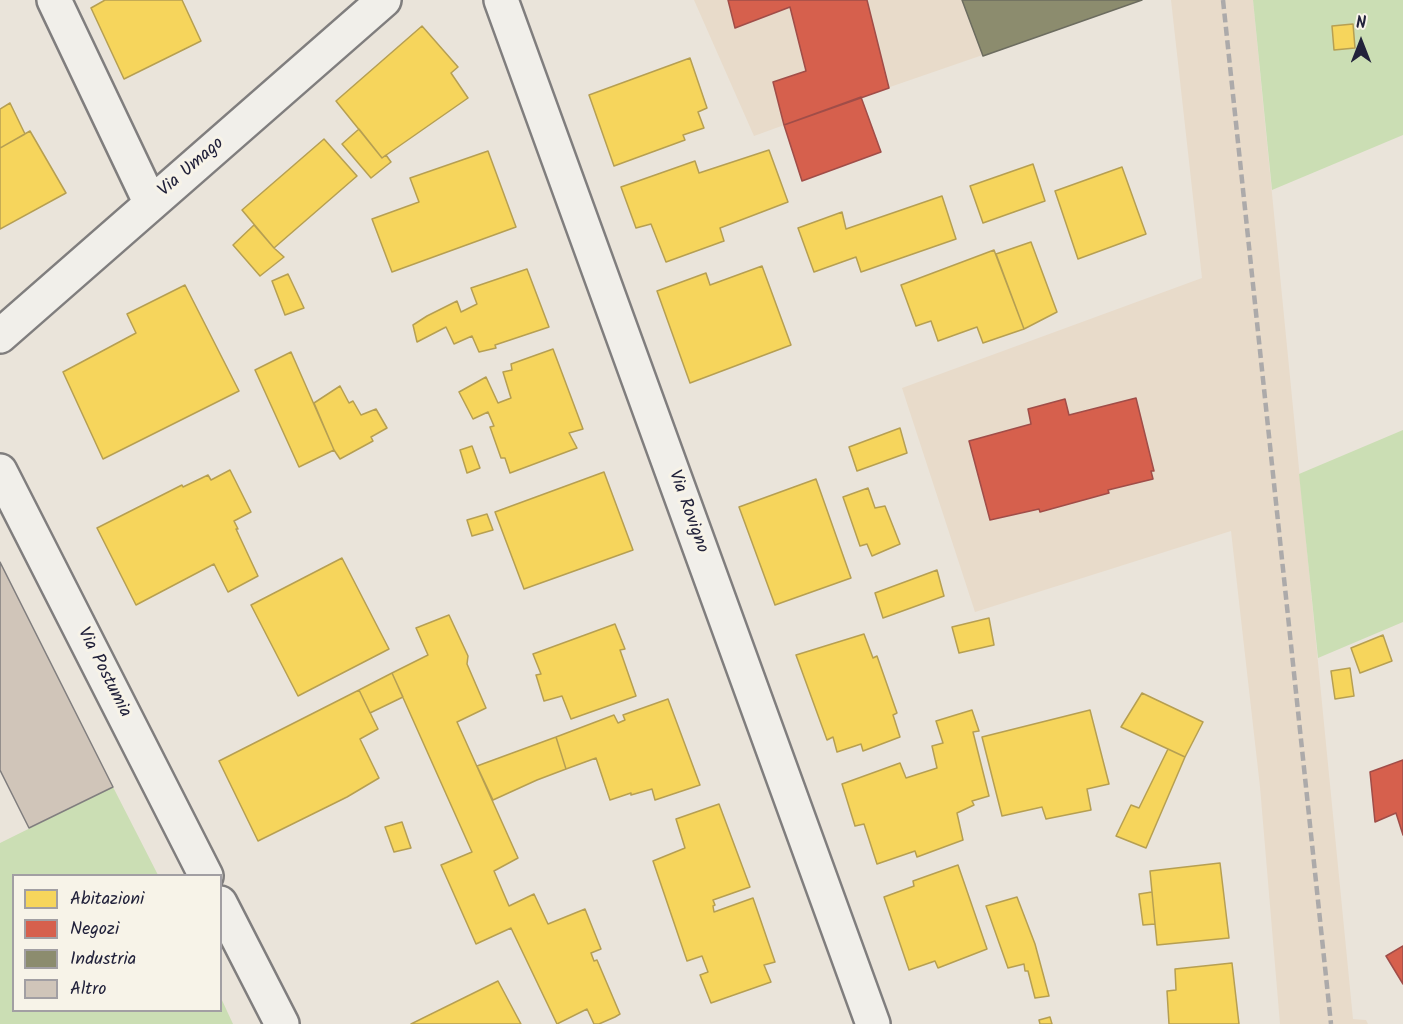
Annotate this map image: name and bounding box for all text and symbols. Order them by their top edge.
text: N [1356,11,1366,36]
north arrow [1331,12,1391,72]
street label: Via Umago [155,134,229,202]
street label: Via Rovigno [662,468,712,556]
street label: Via Postumia [71,625,135,721]
legend [12,874,222,1012]
text: Abitazioni [70,885,144,914]
text: Negozi [70,915,119,944]
text: Industria [70,945,136,974]
text: Altro [70,975,106,1004]

